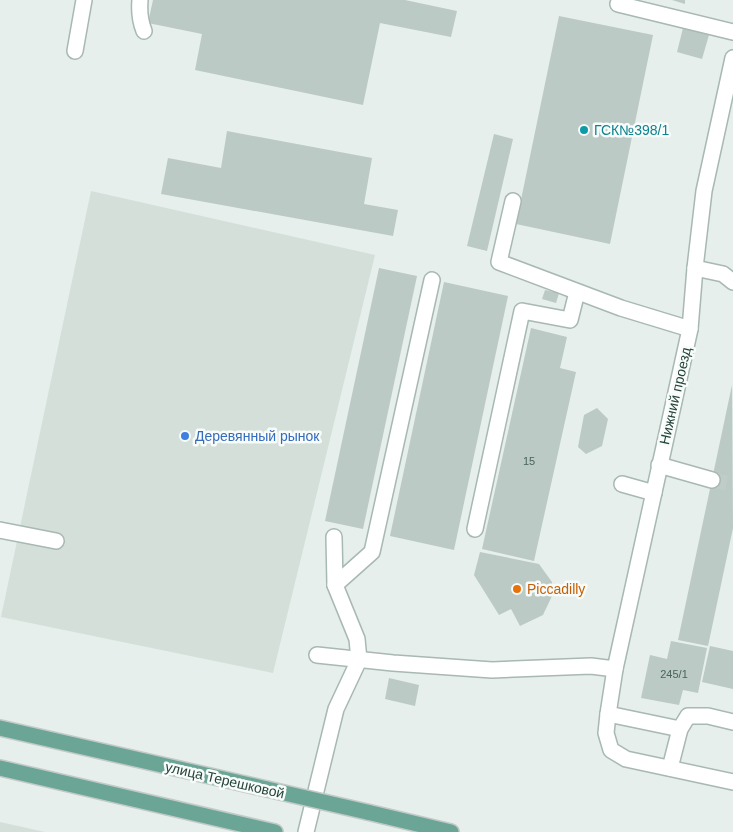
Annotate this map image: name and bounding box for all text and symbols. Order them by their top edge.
place label: ГСК№398/1 [594,122,669,138]
marker: ГСК№398/1 [578,124,590,136]
street label: Нижний проезд [656,346,694,446]
place label: Деревянный рынок [195,428,320,444]
marker: Деревянный рынок [179,430,191,442]
house number: 15 [523,455,535,467]
place label: Piccadilly [527,581,585,597]
marker: Piccadilly [511,583,523,595]
house number: 245/1 [660,668,688,680]
street label: улица Терешковой [164,759,286,801]

